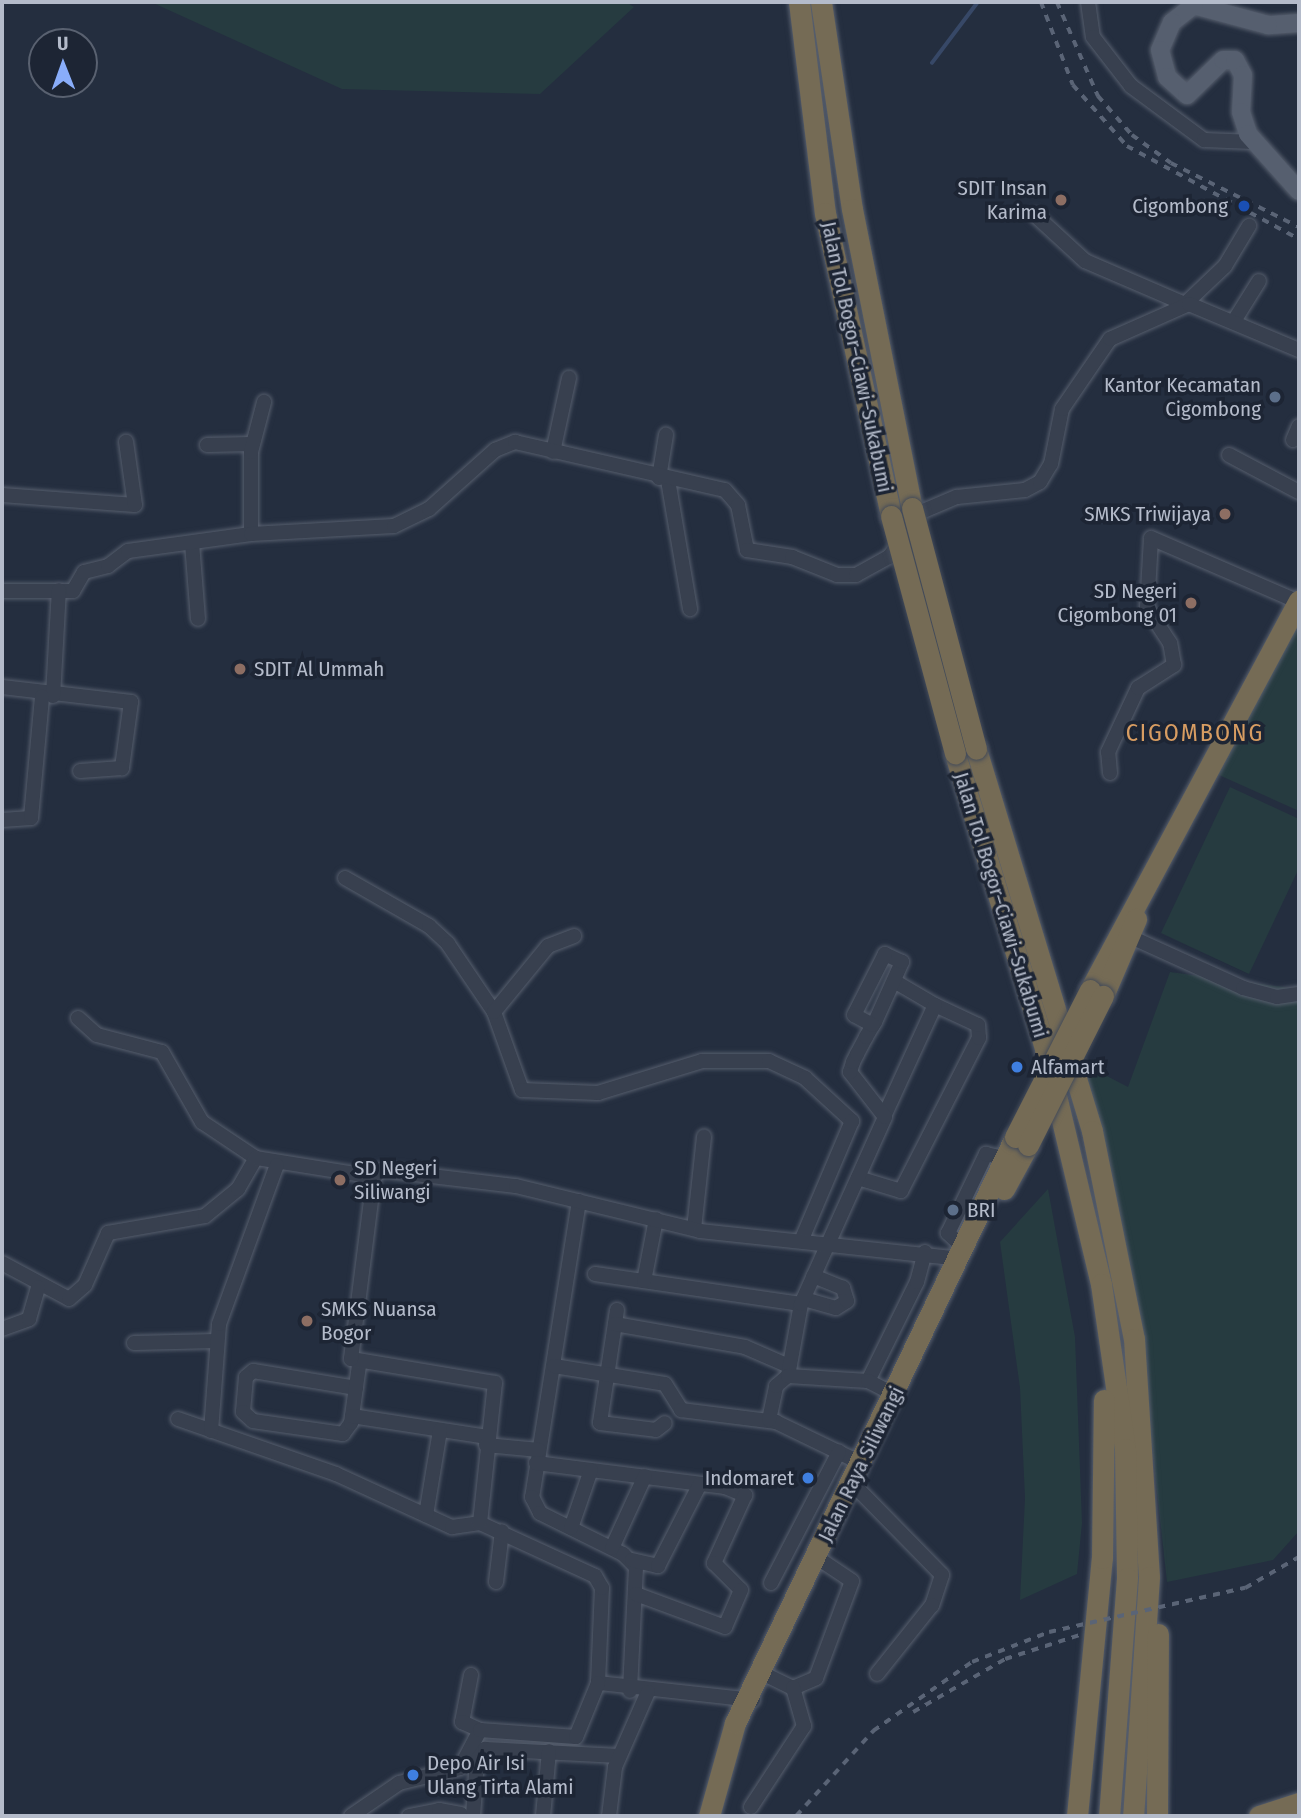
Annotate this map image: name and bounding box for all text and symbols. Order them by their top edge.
north arrow [28,28,98,98]
text: U [57,32,68,55]
place label: SDIT Insan Karima [957,175,1047,225]
marker: SDIT Insan Karima [1053,192,1069,208]
place label: Cigombong [1132,193,1228,219]
marker: Cigombong [1234,196,1254,216]
street label: Jalan Tol Bogor–Ciawi–Sukabumi [816,219,898,495]
place label: Kantor Kecamatan Cigombong [1104,372,1261,422]
marker: Kantor Kecamatan Cigombong [1267,389,1283,405]
place label: SMKS Triwijaya [1084,501,1211,527]
marker: SMKS Triwijaya [1217,506,1233,522]
place label: SD Negeri Cigombong 01 [1058,578,1177,628]
marker: SD Negeri Cigombong 01 [1183,595,1199,611]
place label: SDIT Al Ummah [254,656,384,682]
marker: SDIT Al Ummah [232,661,248,677]
district label: CIGOMBONG [1127,720,1263,748]
street label: Jalan Tol Bogor–Ciawi–Sukabumi [949,769,1053,1041]
place label: Alfamart [1031,1054,1104,1080]
marker: Alfamart [1009,1059,1025,1075]
place label: SD Negeri Siliwangi [354,1155,437,1205]
marker: SD Negeri Siliwangi [332,1172,348,1188]
place label: BRI [967,1197,995,1223]
marker: BRI [945,1202,961,1218]
place label: SMKS Nuansa Bogor [321,1296,437,1346]
marker: SMKS Nuansa Bogor [299,1313,315,1329]
street label: Jalan Raya Siliwangi [813,1382,909,1546]
place label: Indomaret [705,1465,794,1491]
marker: Indomaret [800,1470,816,1486]
place label: Depo Air Isi Ulang Tirta Alami [427,1750,573,1800]
marker: Depo Air Isi Ulang Tirta Alami [405,1767,421,1783]

